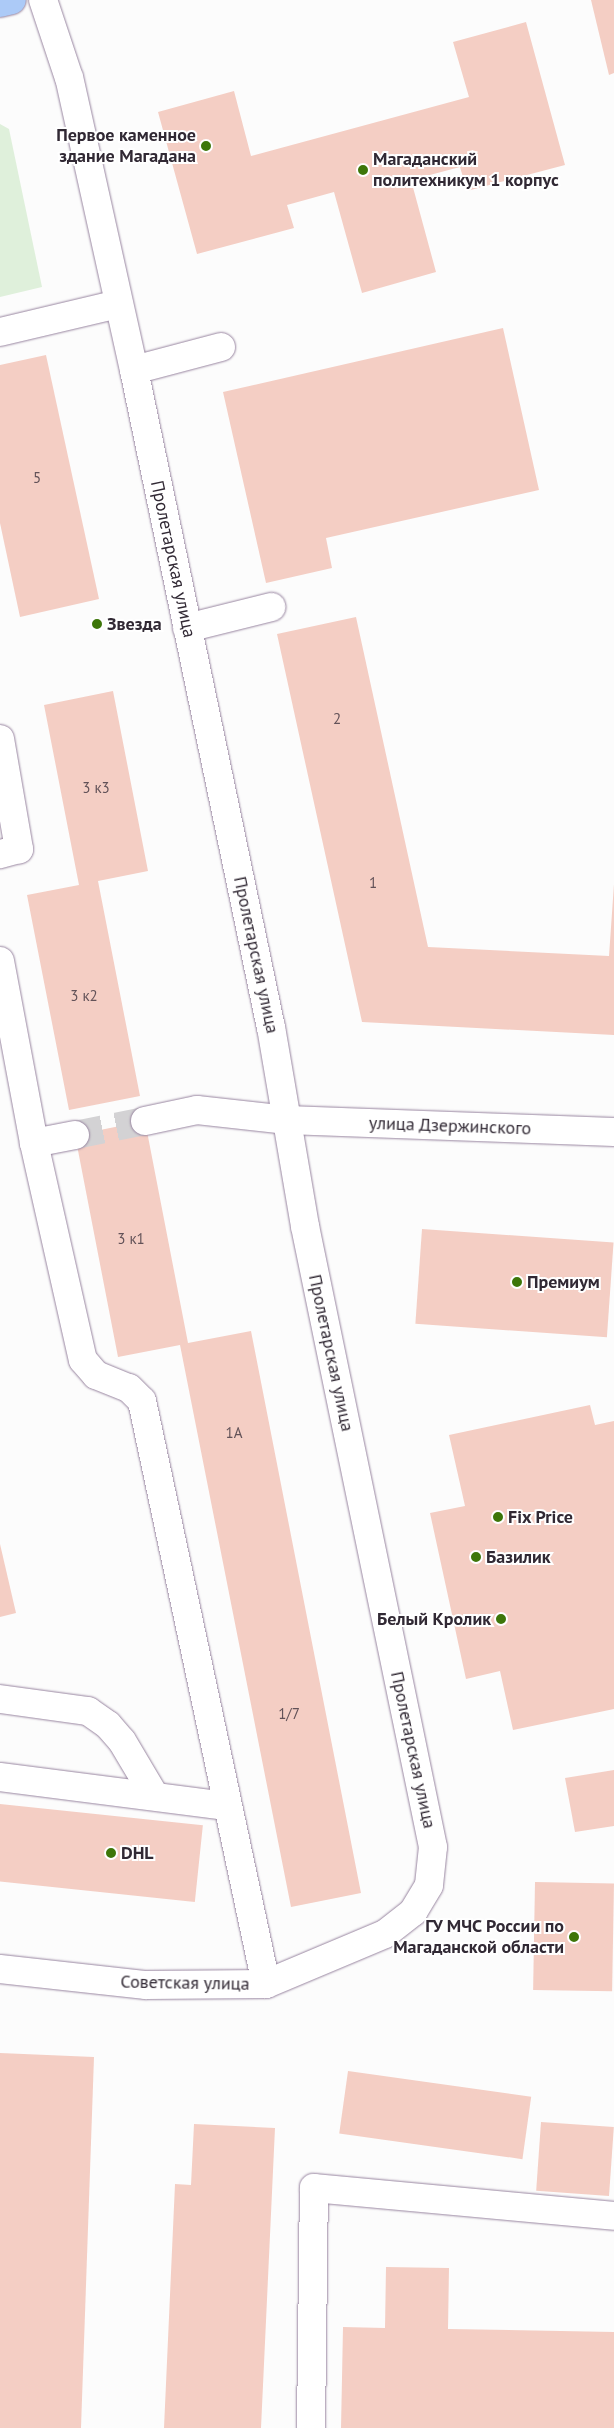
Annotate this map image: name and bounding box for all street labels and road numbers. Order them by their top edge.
street label: Пролетарская улица [146,479,200,639]
street label: Пролетарская улица [229,875,283,1035]
street label: улица Дзержинского [368,1112,532,1140]
street label: Пролетарская улица [304,1273,358,1433]
street label: Пролетарская улица [386,1670,440,1830]
street label: Советская улица [120,1971,250,1995]

